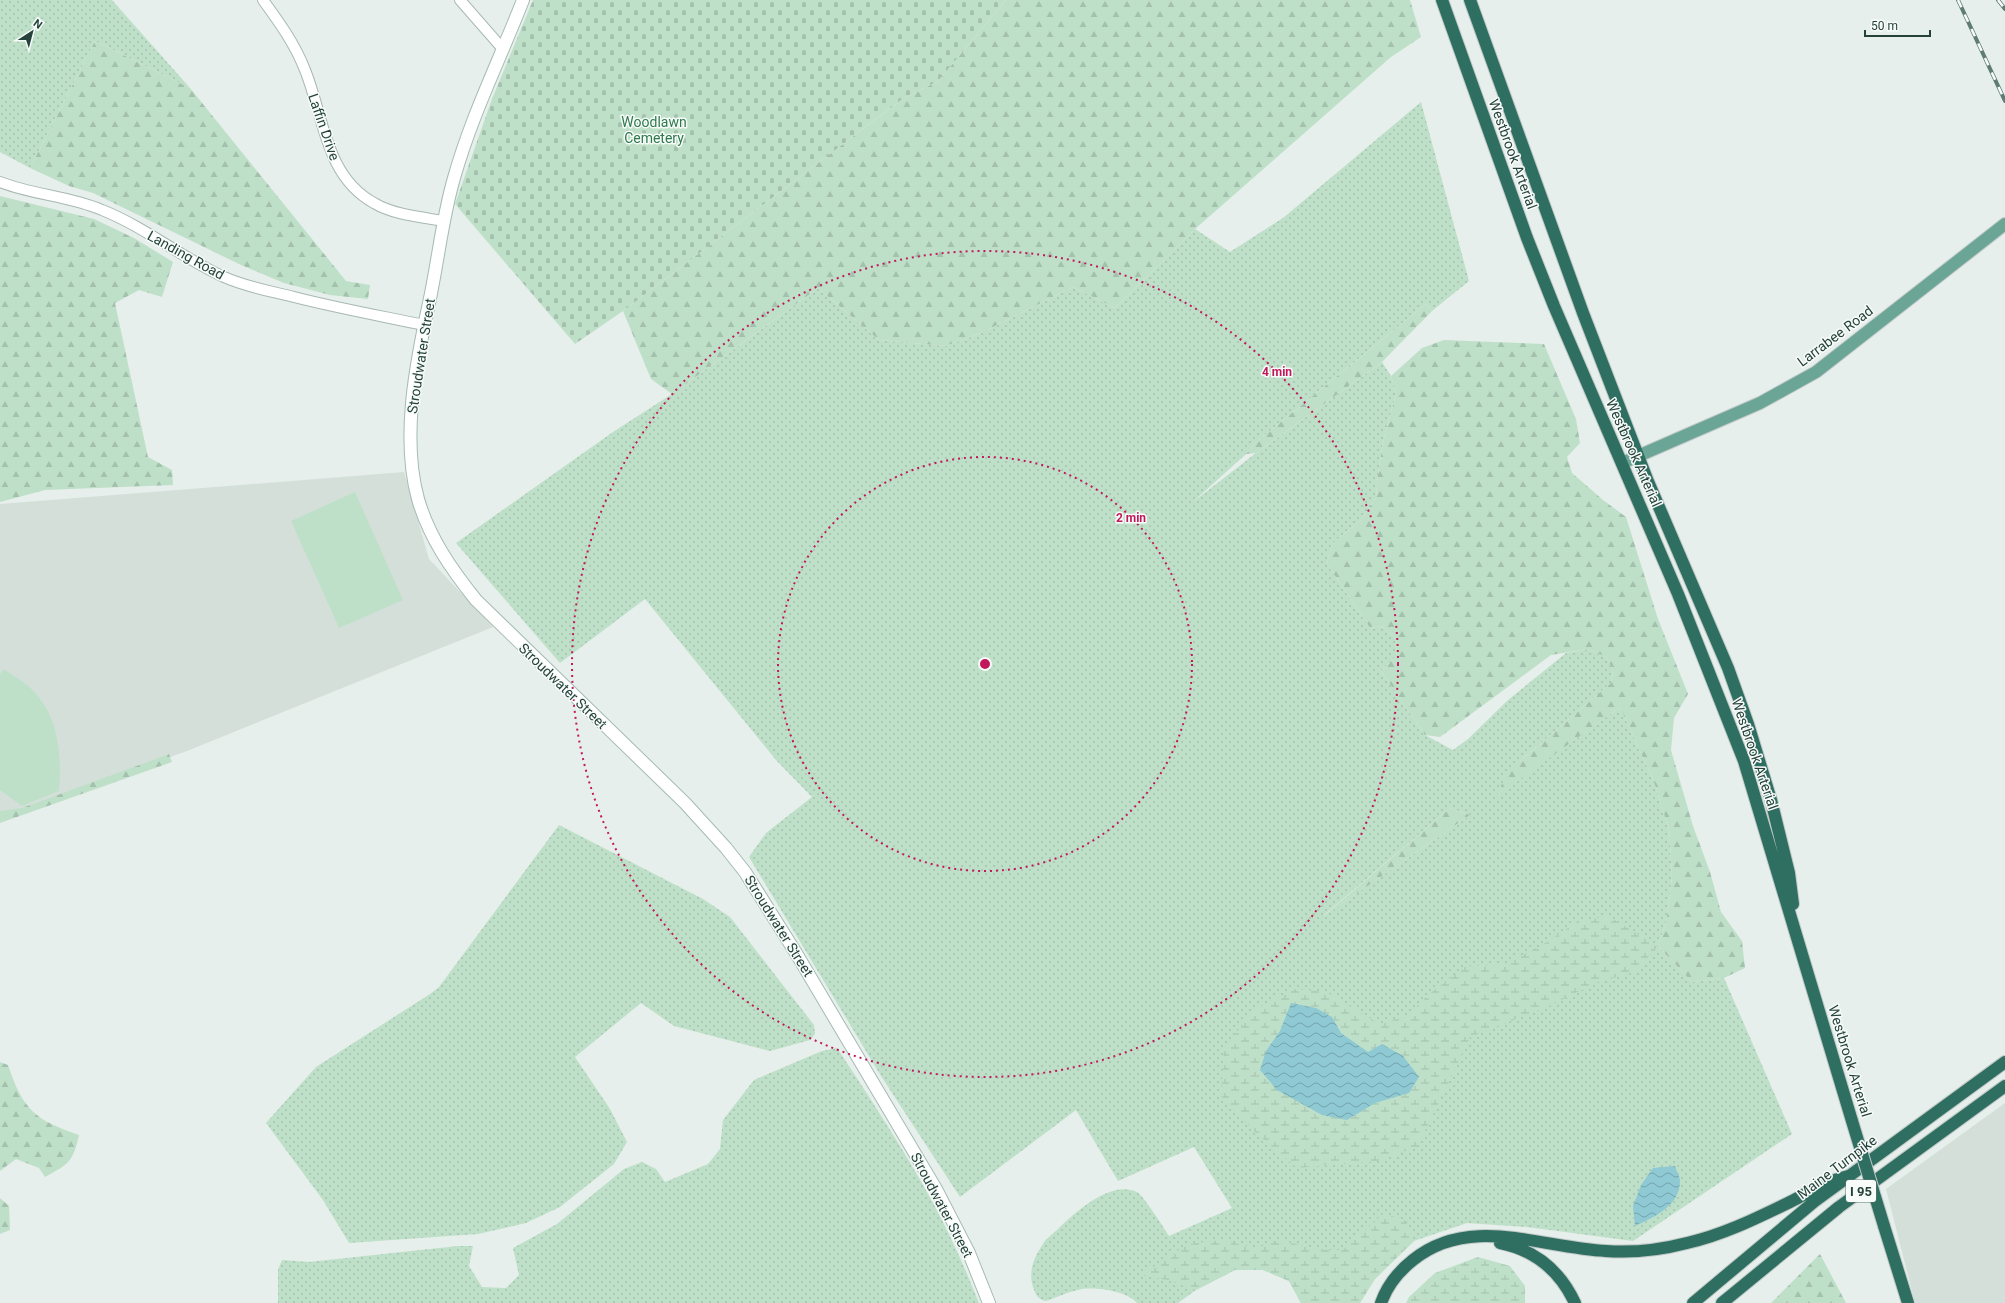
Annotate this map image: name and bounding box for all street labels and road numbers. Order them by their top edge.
street label: Laffin Drive [305,91,343,163]
street label: Westbrook Arterial [1486,97,1540,211]
street label: Landing Road [145,227,227,283]
street label: Stroudwater Street [404,297,438,415]
street label: Larrabee Road [1794,302,1876,370]
street label: Westbrook Arterial [1603,397,1665,509]
street label: Stroudwater Street [516,640,611,732]
street label: Westbrook Arterial [1729,697,1781,811]
street label: Stroudwater Street [741,872,817,980]
street label: Westbrook Arterial [1825,1003,1875,1119]
street label: Maine Turnpike [1794,1132,1880,1202]
street label: Stroudwater Street [908,1150,977,1261]
road number: I 95 [1846,1180,1876,1202]

